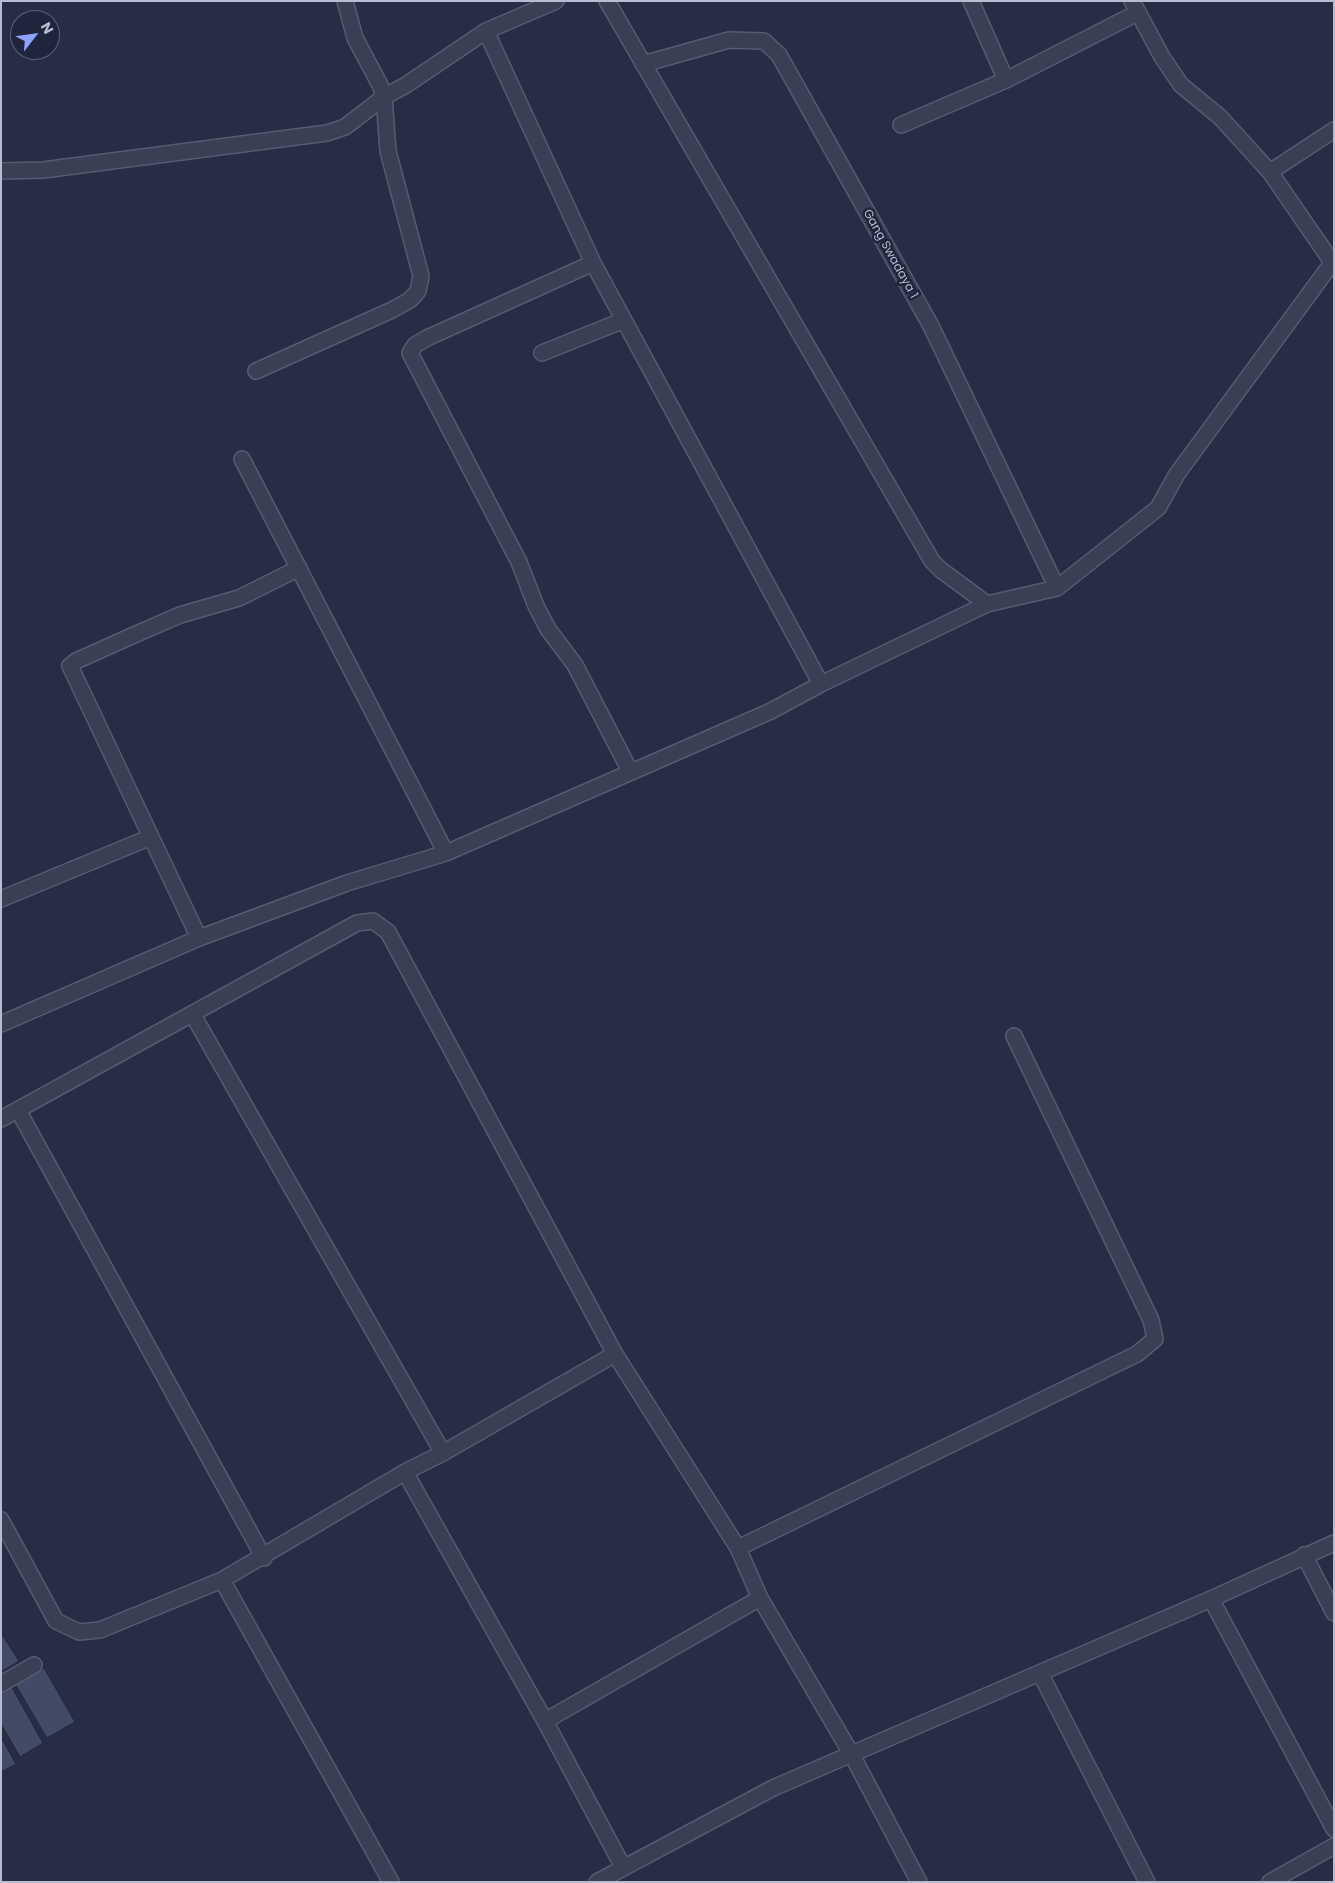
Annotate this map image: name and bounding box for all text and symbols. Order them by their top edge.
north arrow [10,10,60,60]
text: N [36,18,58,38]
street label: Gang Swadaya 1 [860,207,920,301]

